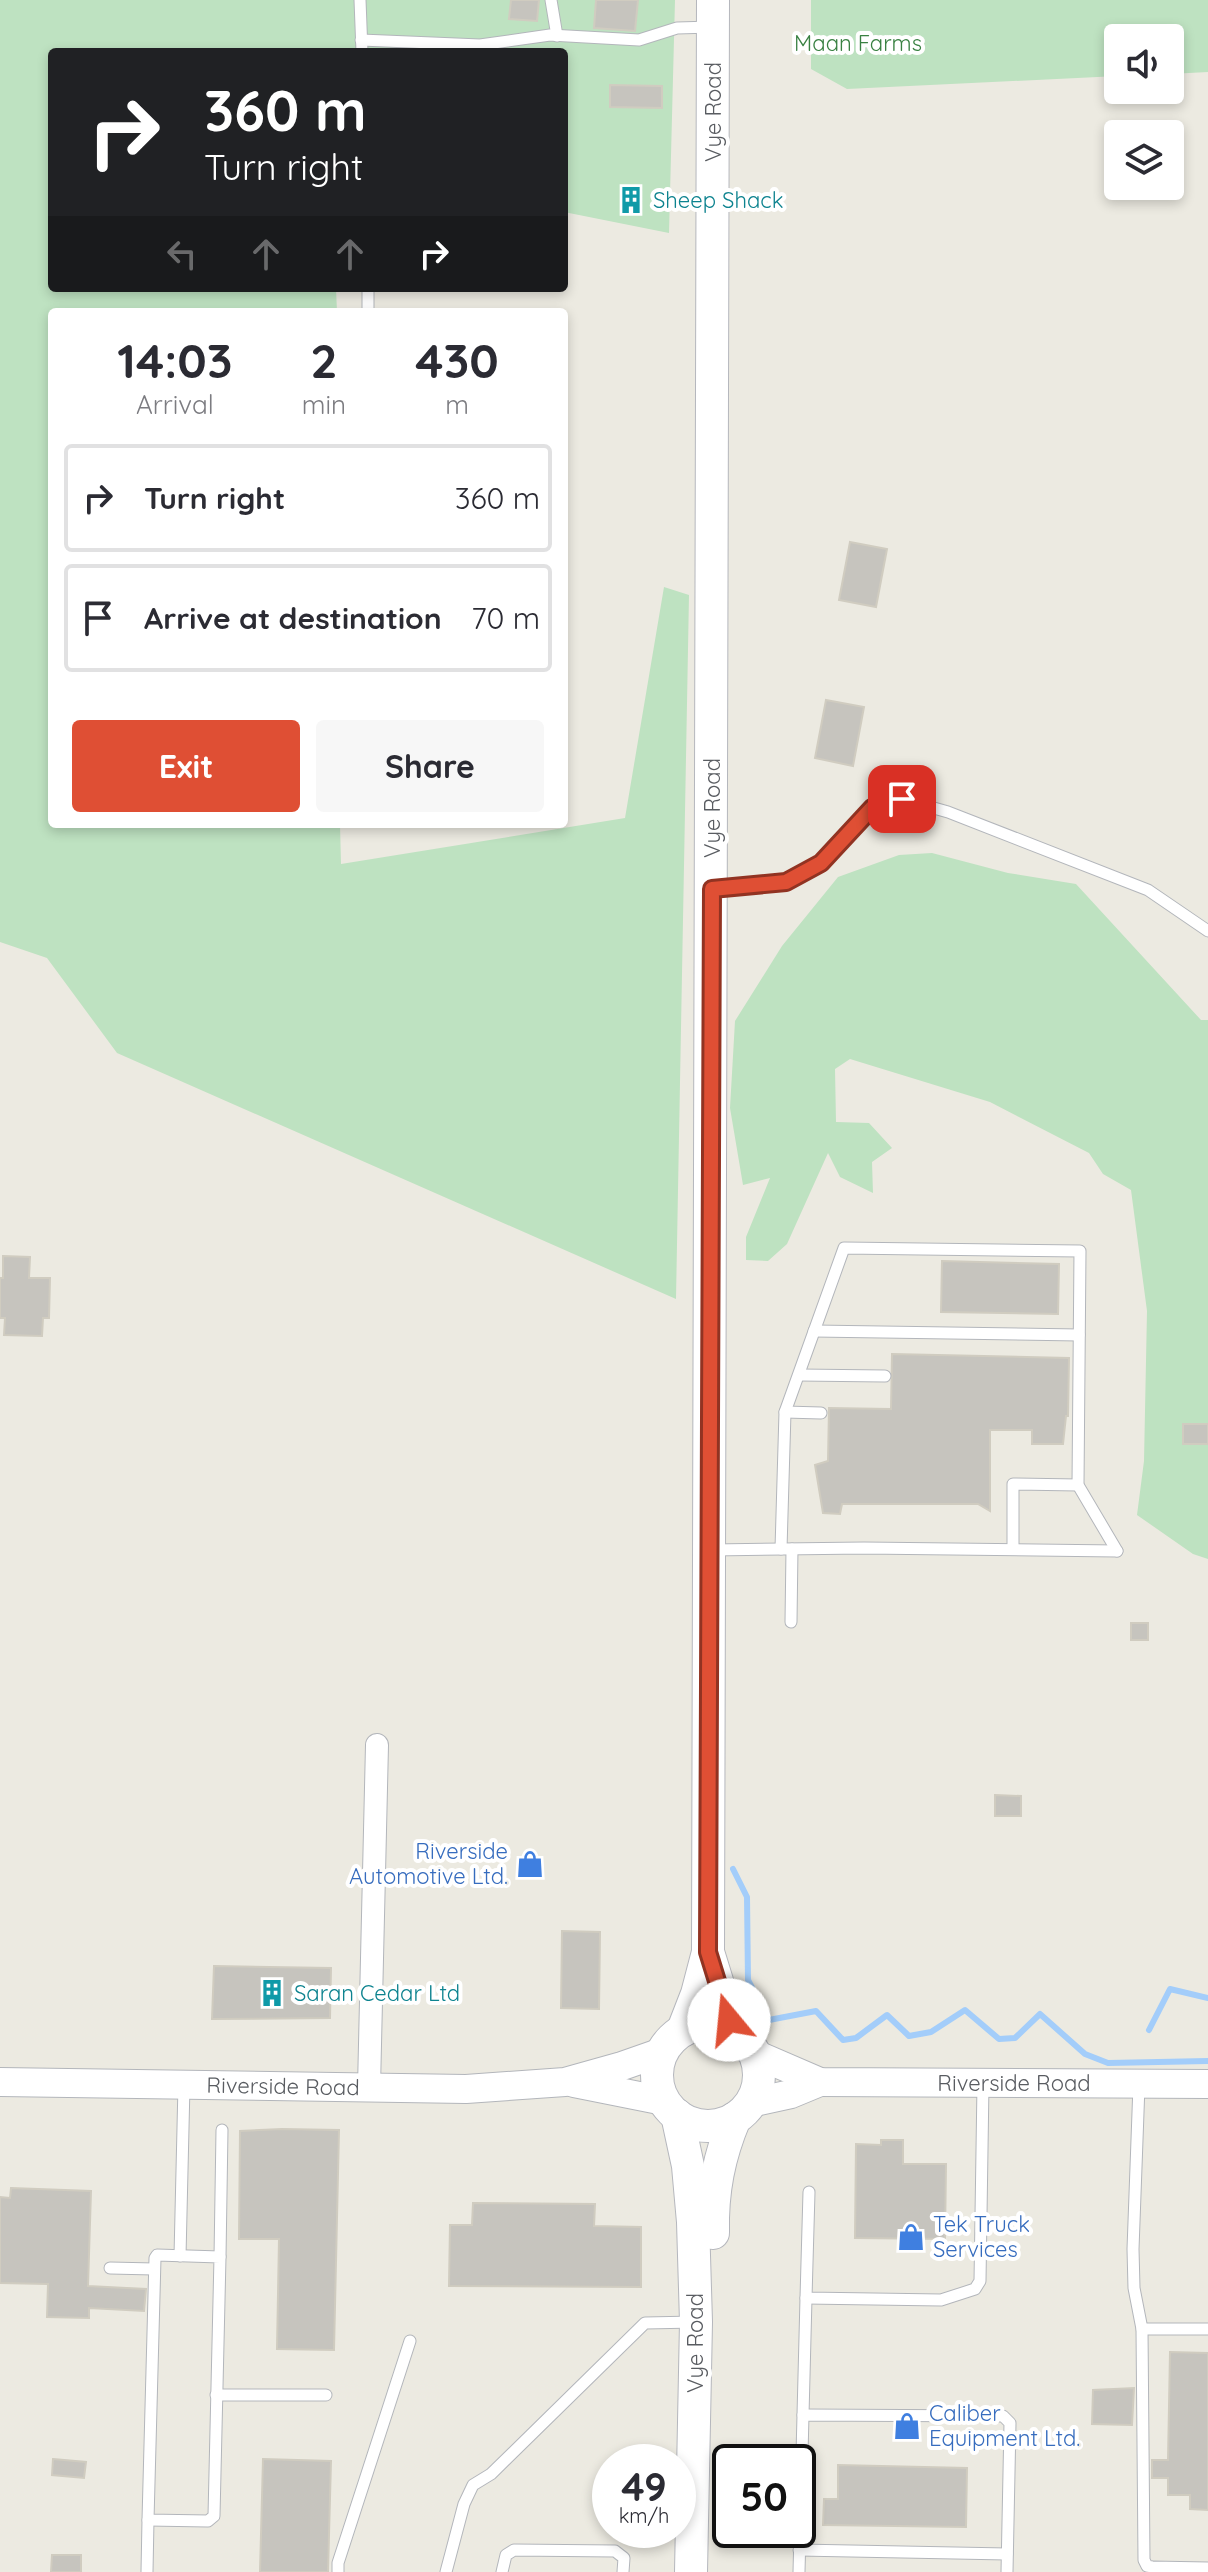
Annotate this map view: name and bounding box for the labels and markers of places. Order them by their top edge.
building icon: Sheep Shack [616,185,646,215]
place label: Sheep Shack [653,186,783,214]
pin [868,765,936,833]
place label: Riverside Automotive Ltd. [349,1837,508,1890]
shop icon: Riverside Automotive Ltd. [515,1849,545,1879]
building icon: Saran Cedar Ltd [257,1978,287,2008]
place label: Saran Cedar Ltd [294,1979,460,2007]
place label: Tek Truck Services [933,2210,1030,2263]
shop icon: Tek Truck Services [896,2222,926,2252]
place label: Caliber Equipment Ltd. [929,2399,1080,2452]
shop icon: Caliber Equipment Ltd. [892,2411,922,2441]

